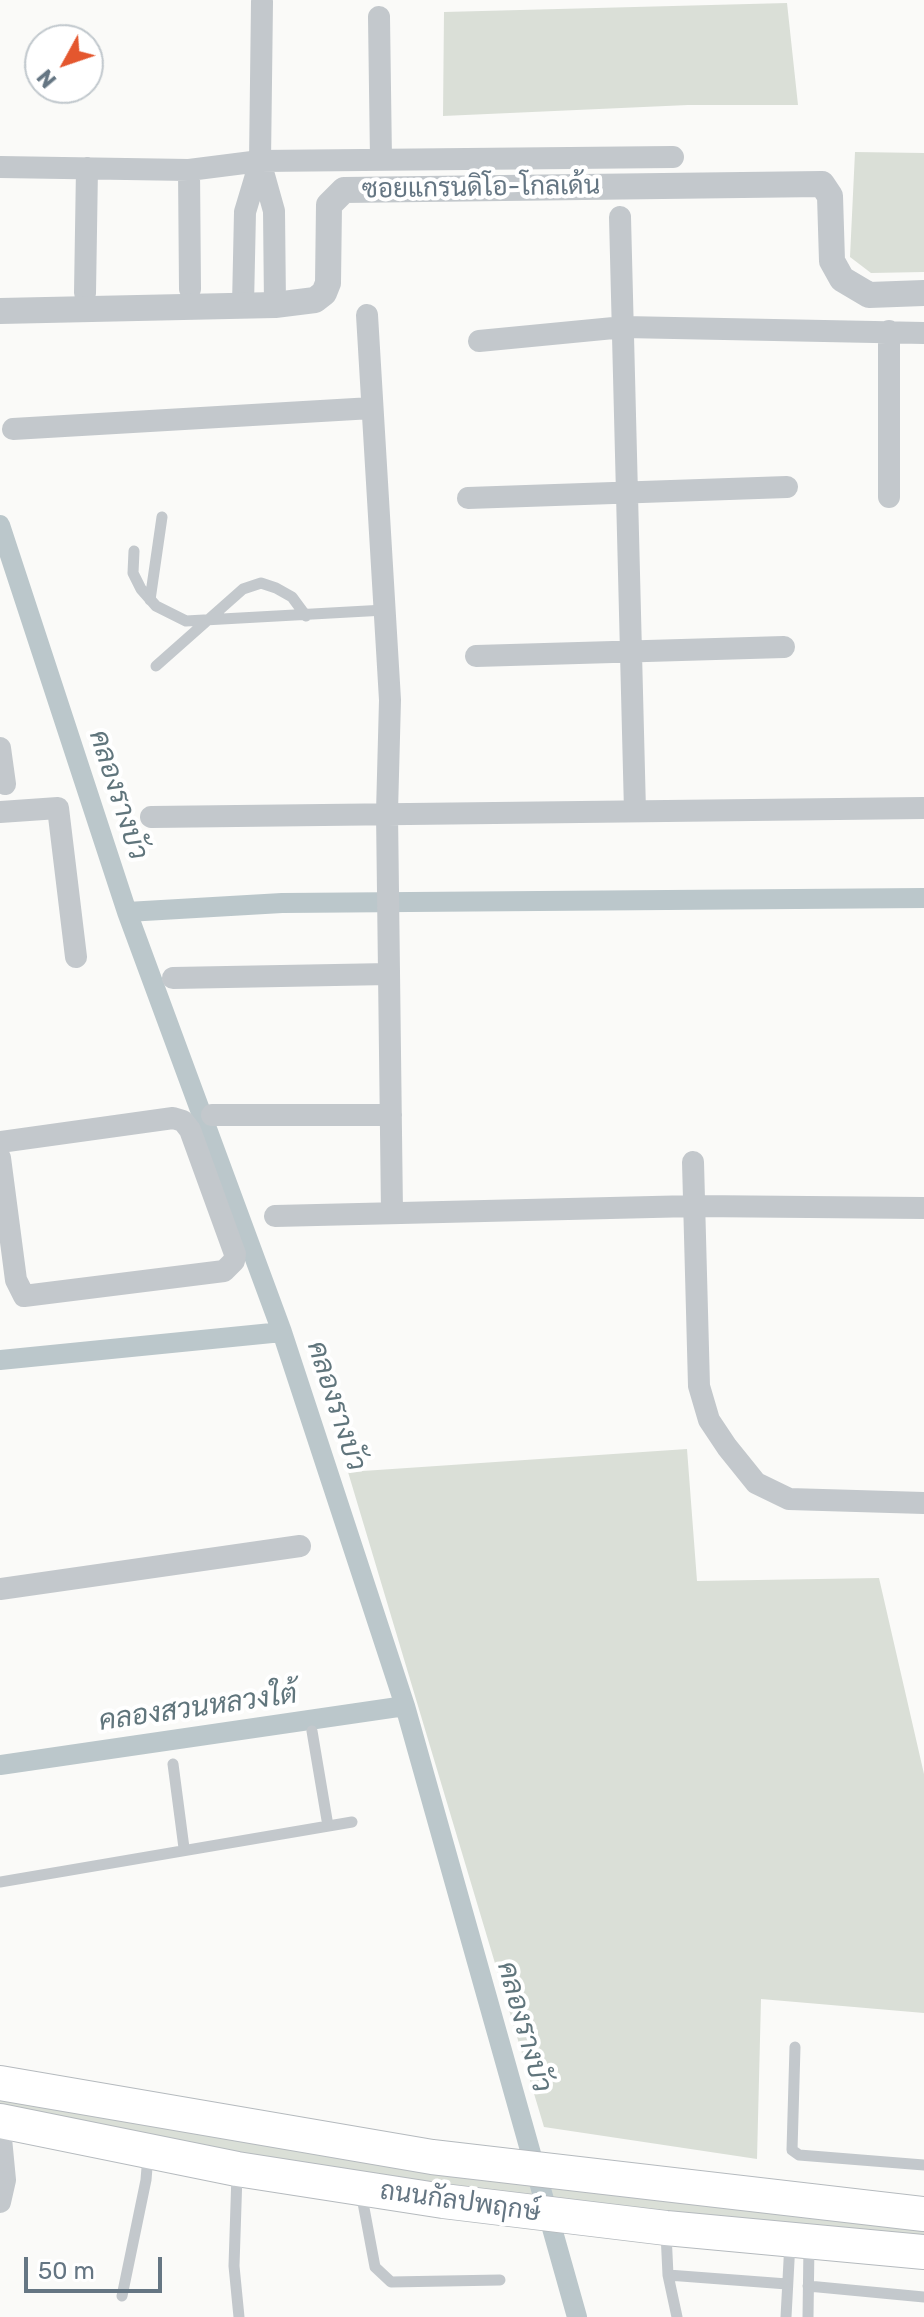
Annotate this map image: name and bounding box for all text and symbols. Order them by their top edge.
north arrow [24,24,104,104]
text: N [31,64,62,93]
street label: ซอยแกรนดิโอ-โกลเด้น [362,170,600,206]
water label: คลองรางบัว [81,726,155,864]
water label: คลองรางบัว [299,1337,373,1475]
water label: คลองสวนหลวงใต้ [97,1677,299,1739]
water label: คลองรางบัว [489,1958,559,2096]
street label: ถนนกัลปพฤกษ์ [378,2175,542,2229]
scale bar [28,2241,166,2291]
text: 50 m [38,2257,95,2285]

